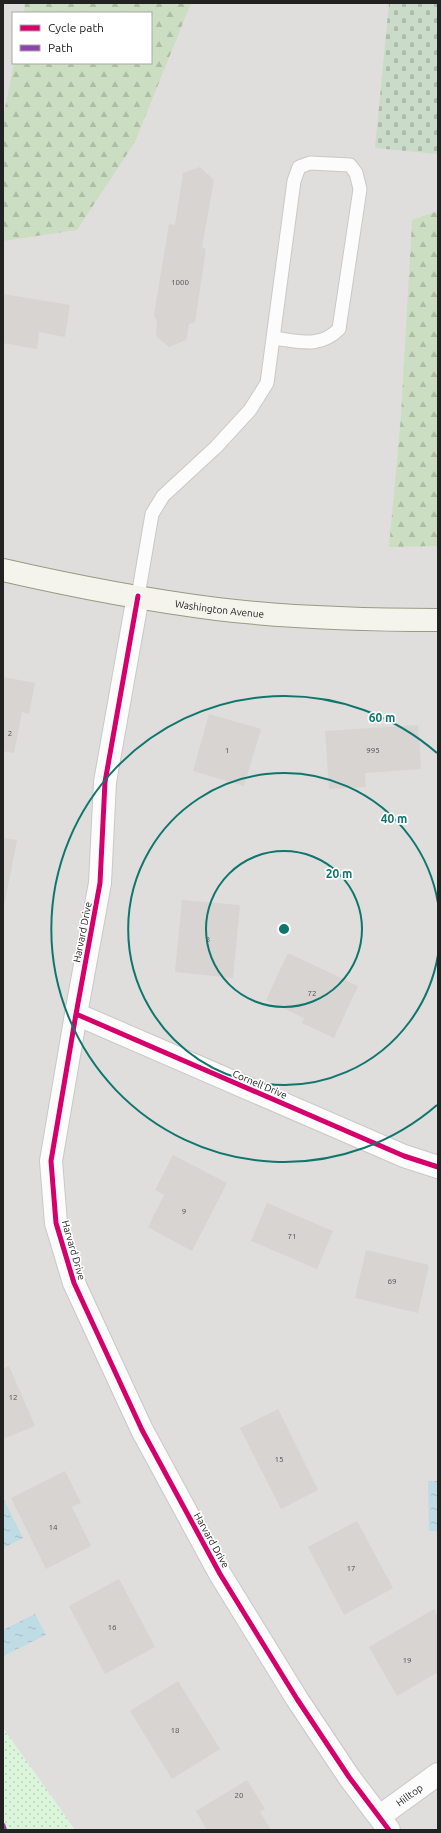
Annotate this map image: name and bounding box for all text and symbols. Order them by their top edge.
legend [12,12,152,64]
text: Cycle path [48,21,104,34]
text: Path [48,41,73,54]
house number: 1000 [171,278,190,287]
street label: Washington Avenue [174,598,264,620]
text: 60 m [369,711,395,724]
house number: 2 [8,729,12,738]
house number: 1 [225,746,229,755]
house number: 995 [366,746,380,755]
text: 40 m [381,812,407,825]
text: 20 m [326,867,352,880]
street label: Harvard Drive [71,901,94,963]
centre of rings [277,922,291,936]
house number: 3 [206,935,210,944]
house number: 72 [307,989,317,998]
street label: Cornell Drive [231,1068,289,1101]
house number: 9 [182,1207,186,1216]
street label: Harvard Drive [60,1219,87,1281]
house number: 71 [287,1232,297,1241]
house number: 69 [387,1277,397,1286]
house number: 12 [8,1393,18,1402]
house number: 15 [274,1455,284,1464]
street label: Harvard Drive [192,1511,231,1570]
house number: 14 [48,1523,58,1532]
house number: 17 [346,1564,356,1573]
house number: 16 [107,1623,117,1632]
house number: 19 [402,1656,412,1665]
house number: 18 [170,1726,180,1735]
street label: Hilltop [394,1782,425,1809]
house number: 20 [234,1791,244,1800]

